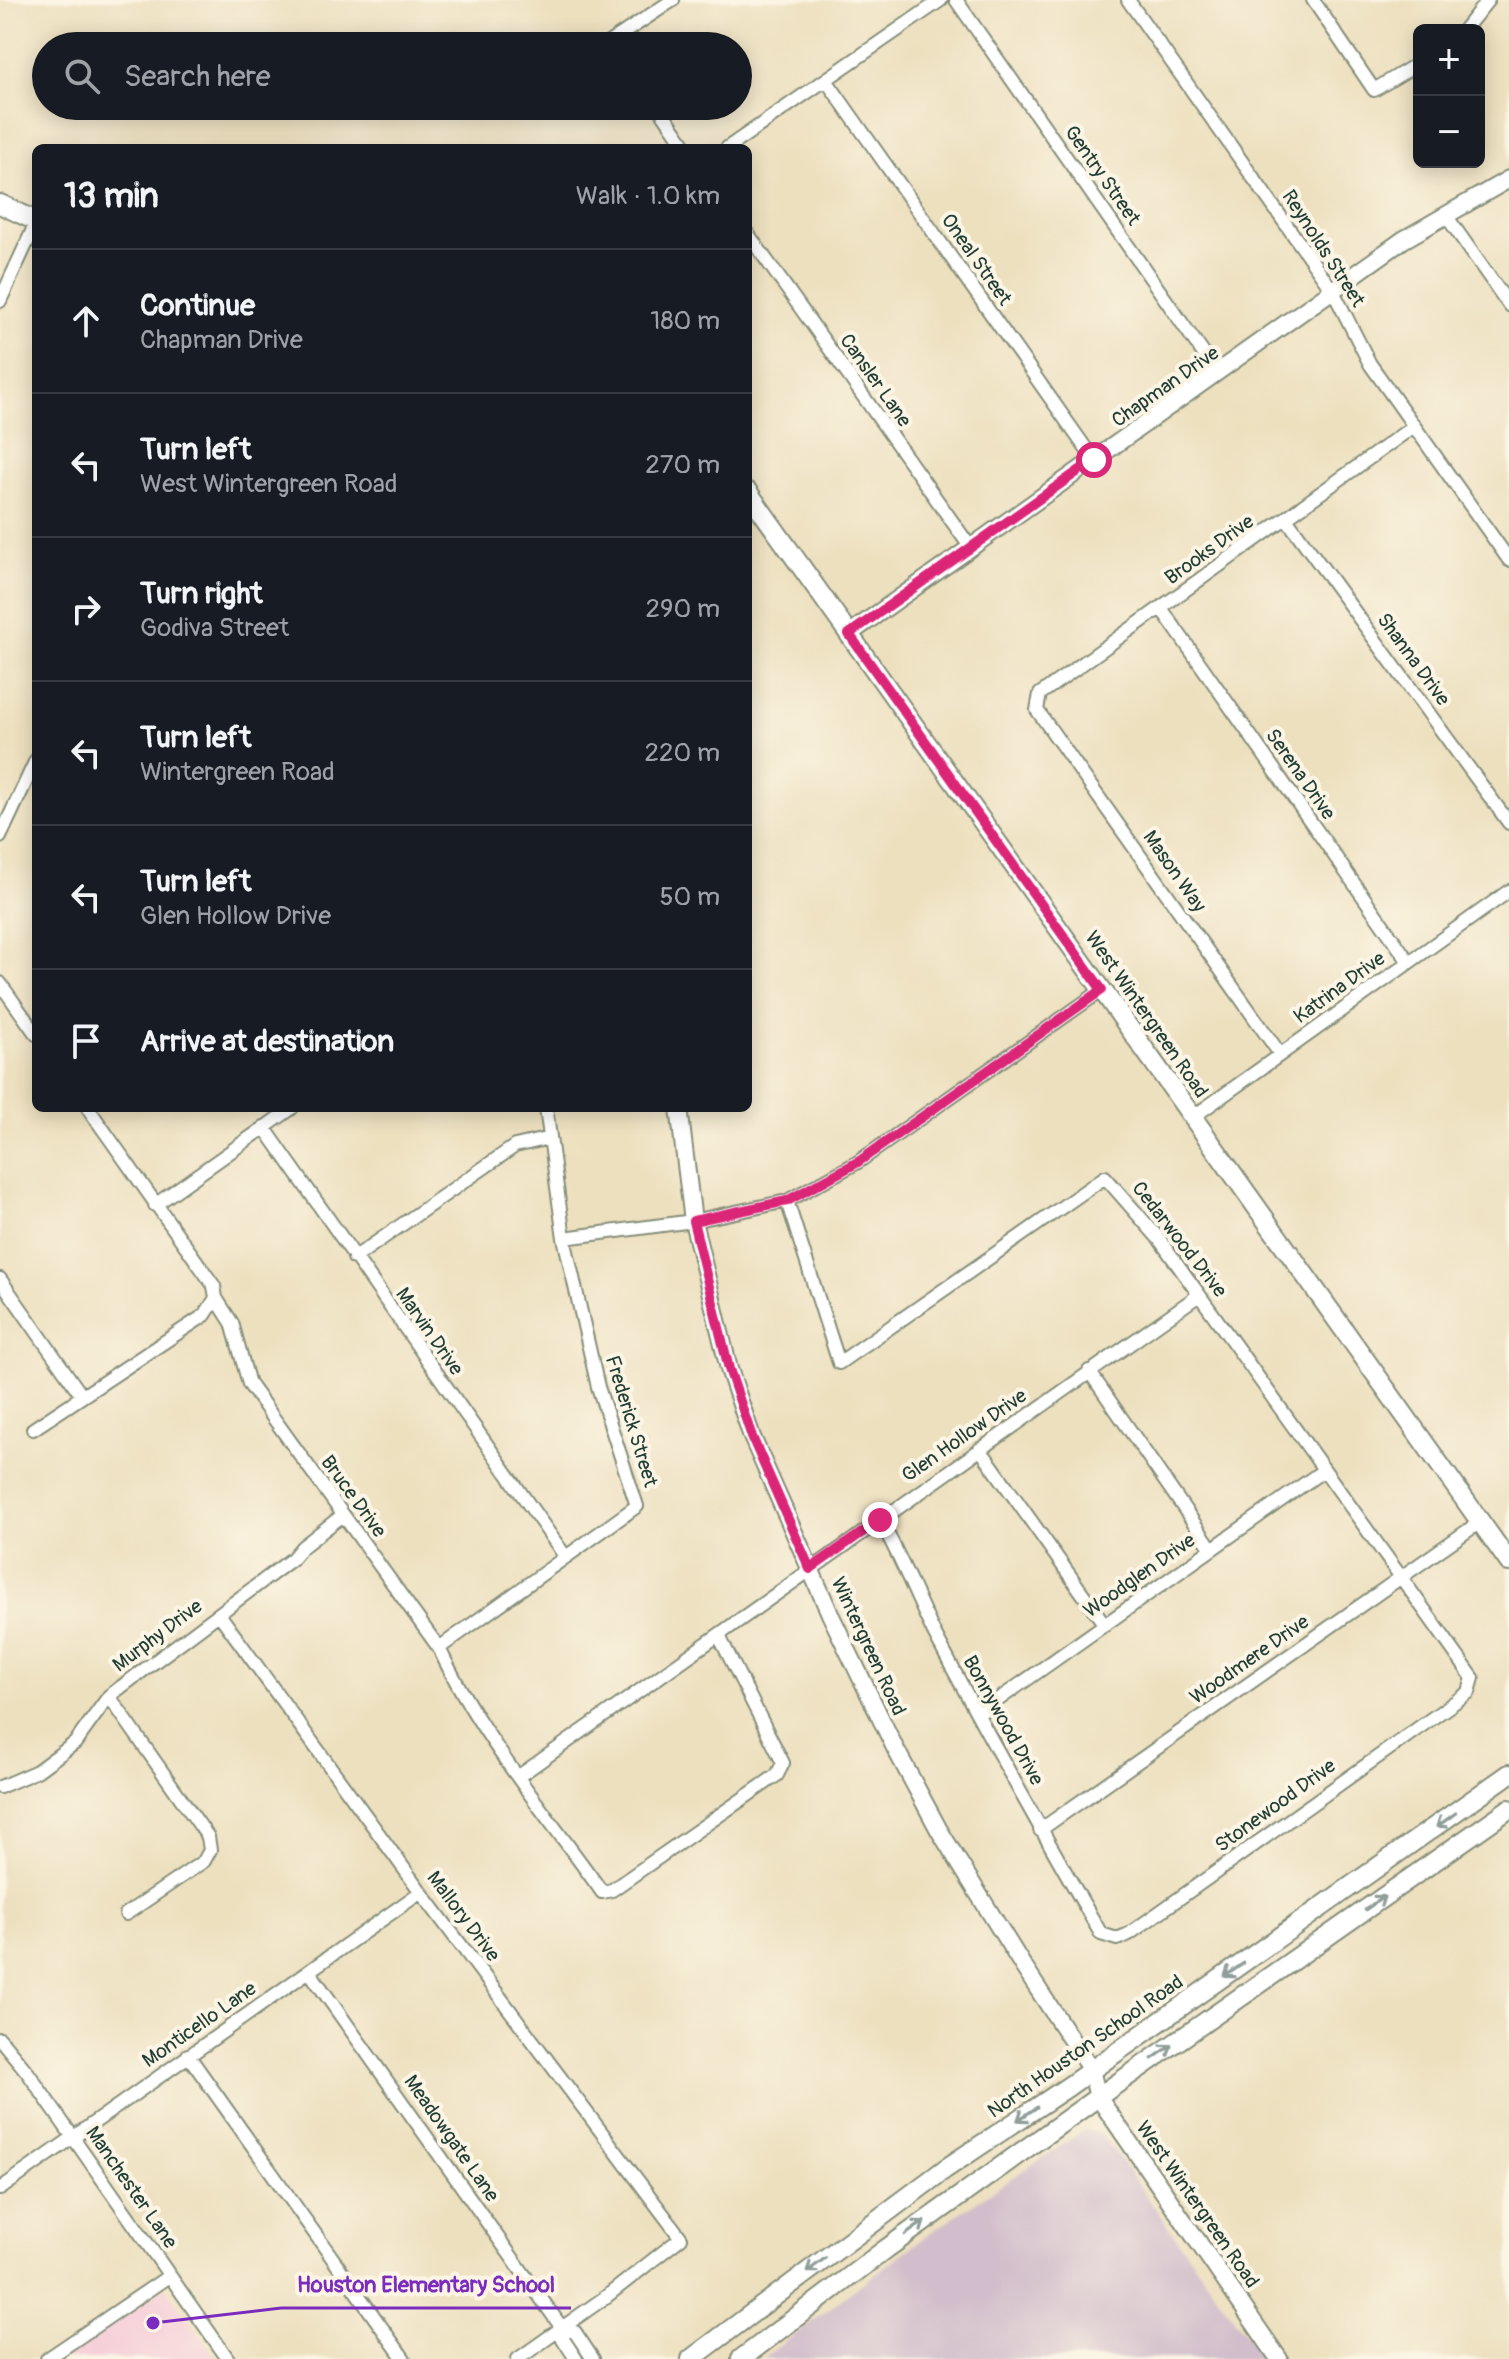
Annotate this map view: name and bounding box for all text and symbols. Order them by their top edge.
map controls [1413,24,1485,168]
button: + [1413,24,1485,96]
search box [32,32,752,120]
icon: search [60,54,104,98]
text: Search here [124,58,271,95]
button: − [1413,96,1485,168]
street label: Gentry Street [1059,121,1147,231]
text: 13 min [64,175,159,218]
text: Walk · 1.0 km [576,180,720,212]
street label: Reynolds Street [1276,185,1371,312]
street label: Oneal Street [936,208,1018,311]
text: Continue [140,287,255,324]
icon: ahead [64,299,108,343]
text: 180 m [650,305,720,337]
text: Chapman Drive [140,324,303,356]
street label: Cansler Lane [834,329,917,432]
street label: Chapman Drive [1107,340,1224,433]
text: Turn left [140,431,251,468]
route start [1076,442,1112,478]
icon: left [64,443,108,487]
text: 270 m [645,449,720,481]
text: West Wintergreen Road [140,468,398,500]
street label: Brooks Drive [1160,509,1259,590]
text: Turn right [140,575,263,612]
icon: right [64,587,108,631]
text: 290 m [646,593,720,625]
street label: Shanna Drive [1372,608,1456,711]
text: Godiva Street [140,612,289,644]
text: Turn left [140,719,251,756]
street label: Serena Drive [1260,724,1341,825]
icon: left [64,731,108,775]
text: 220 m [644,737,720,769]
text: Wintergreen Road [140,756,335,788]
street label: Mason Way [1137,826,1212,917]
text: Turn left [140,863,251,900]
icon: left [64,875,108,919]
text: 50 m [659,881,720,913]
text: Glen Hollow Drive [140,900,331,932]
street label: West Wintergreen Road [1080,926,1214,1103]
street label: Katrina Drive [1289,946,1390,1029]
icon: arrive [64,1019,108,1063]
text: Arrive at destination [140,1023,394,1060]
street label: Cedarwood Drive [1127,1176,1233,1302]
street label: Marvin Drive [390,1283,469,1380]
street label: Frederick Street [600,1352,664,1491]
street label: Glen Hollow Drive [897,1383,1032,1488]
street label: Bruce Drive [315,1450,392,1542]
route end [862,1502,898,1538]
street label: Woodglen Drive [1079,1528,1200,1623]
street label: Wintergreen Road [826,1573,912,1719]
street label: Murphy Drive [107,1593,207,1677]
street label: Woodmere Drive [1185,1609,1314,1710]
street label: Bonnywood Drive [958,1651,1050,1790]
street label: Stonewood Drive [1210,1753,1341,1858]
one-way arrow [1435,1811,1457,1828]
street label: Mallory Drive [422,1866,506,1967]
one-way arrow [1363,1895,1385,1911]
one-way arrow [1223,1962,1245,1978]
street label: North Houston School Road [983,1969,1188,2123]
street label: Monticello Lane [137,1976,261,2073]
one-way arrow [1150,2044,1172,2060]
street label: Meadowgate Lane [399,2070,505,2207]
one-way arrow [1016,2106,1039,2122]
street label: West Wintergreen Road [1131,2116,1265,2293]
street label: Manchester Lane [80,2121,183,2253]
one-way arrow [904,2220,925,2237]
one-way arrow [806,2257,827,2274]
callout: Houston Elementary School [281,2262,571,2308]
text: Houston Elementary School [297,2271,555,2299]

